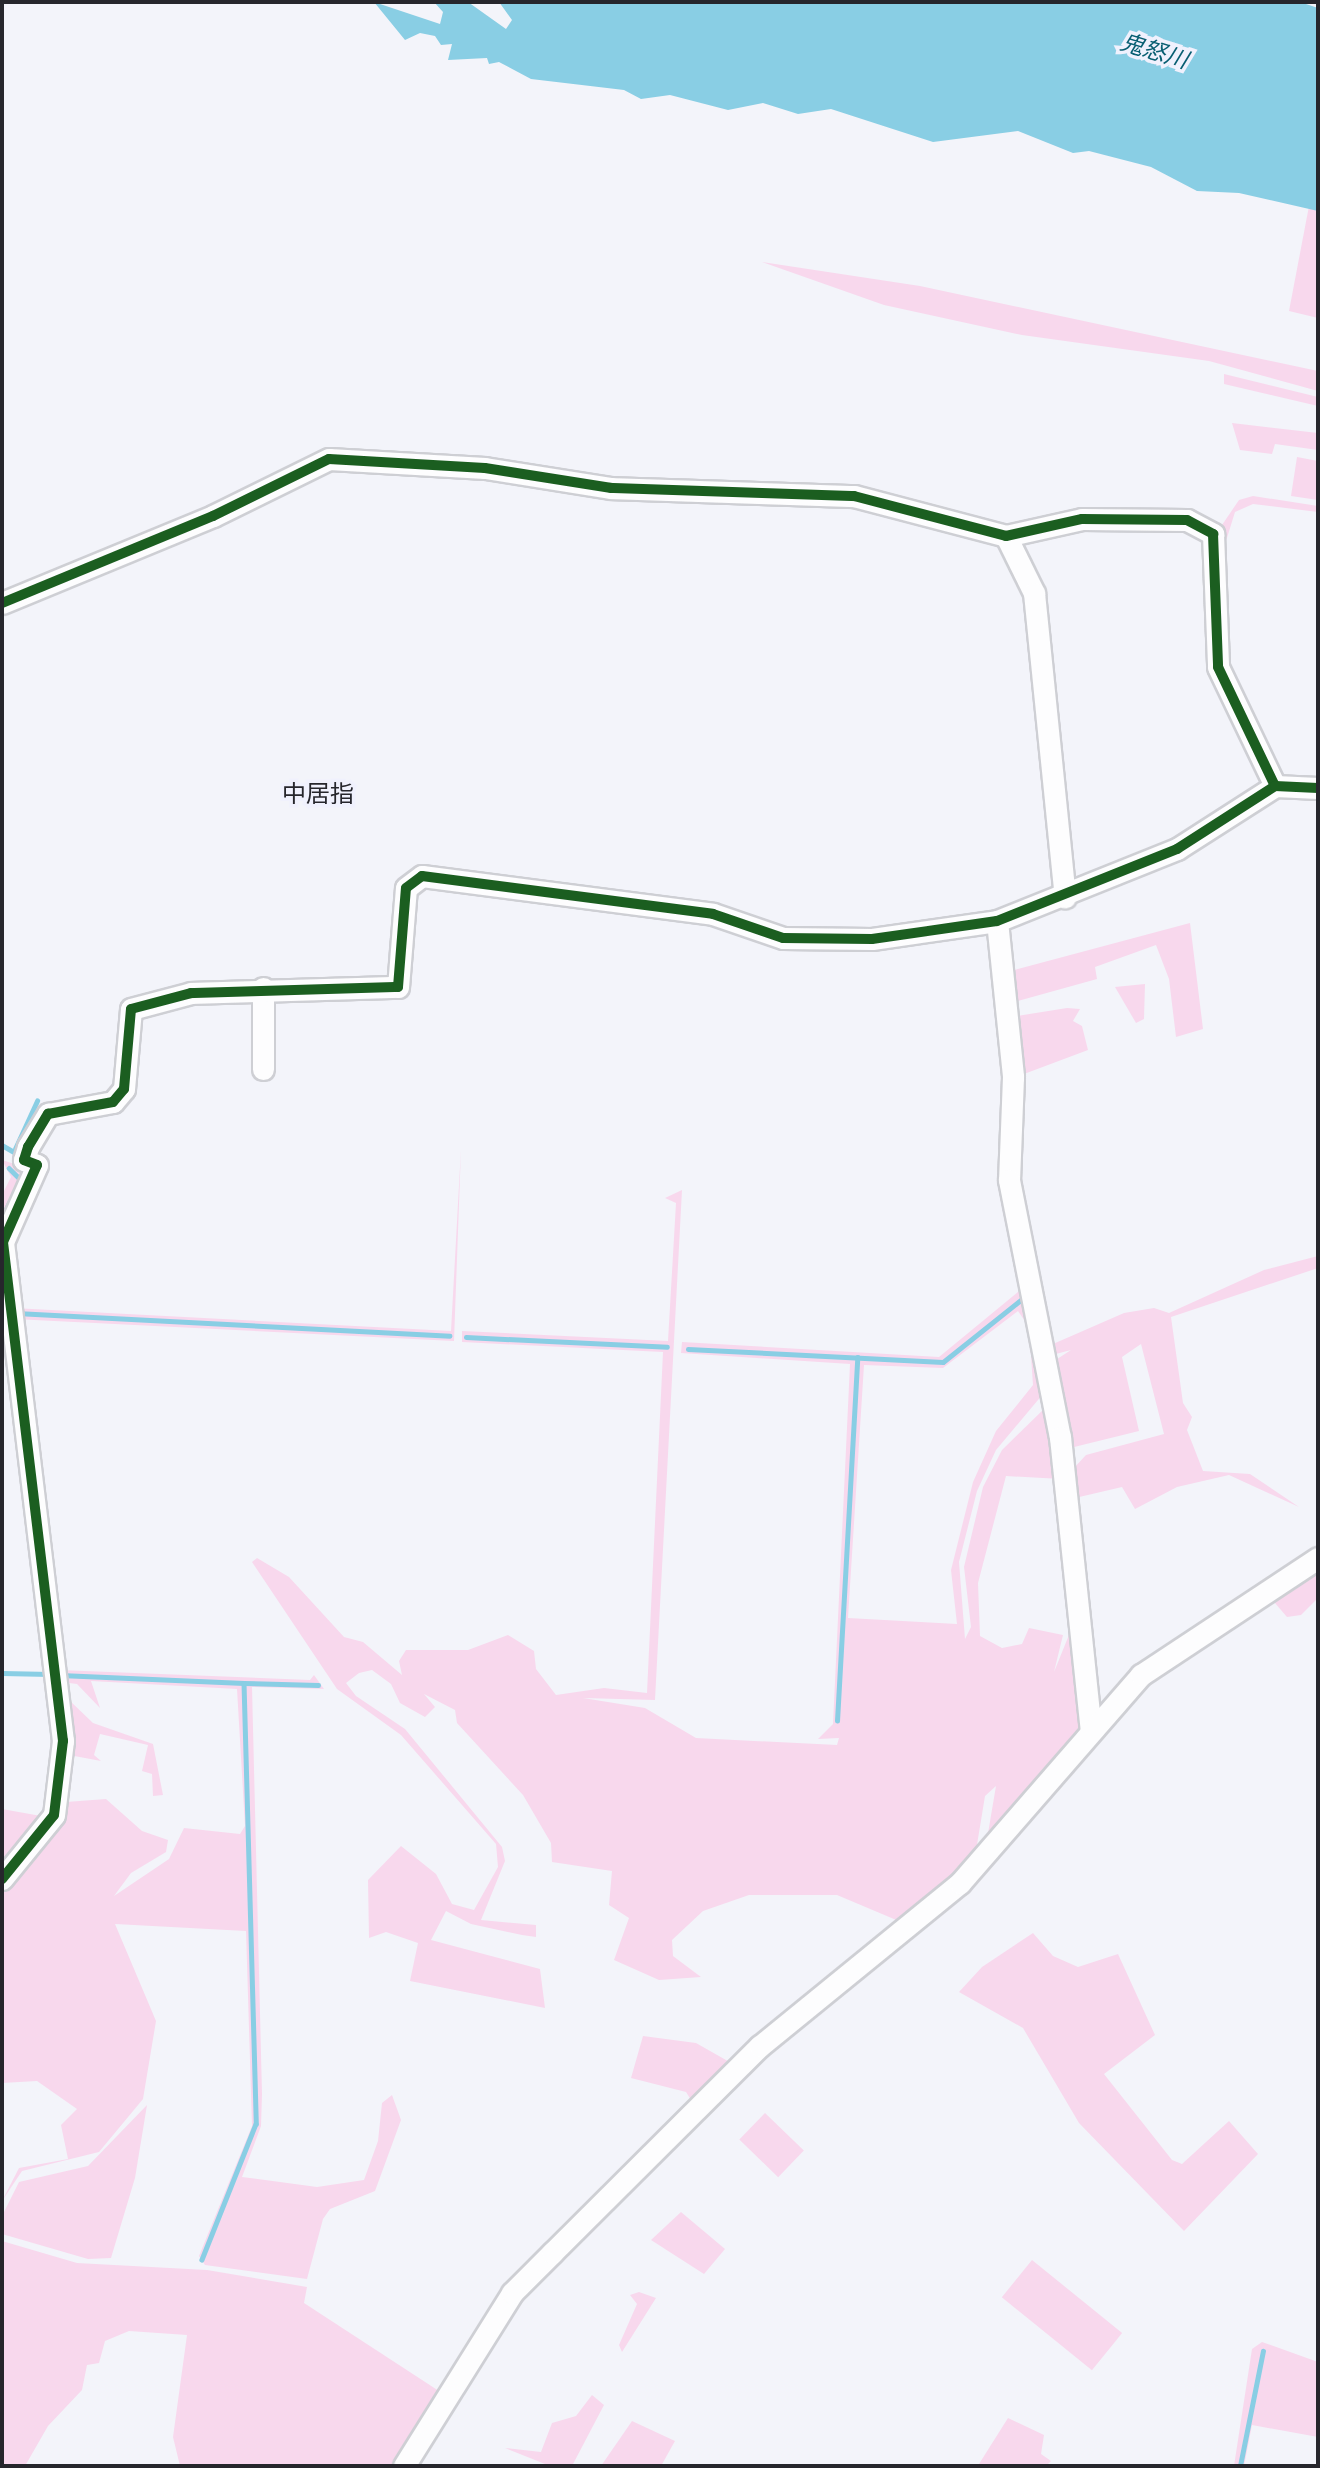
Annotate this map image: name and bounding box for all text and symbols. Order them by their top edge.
water label: 鬼怒川 [1117,29,1191,75]
district label: 中居指 [282,781,354,809]

